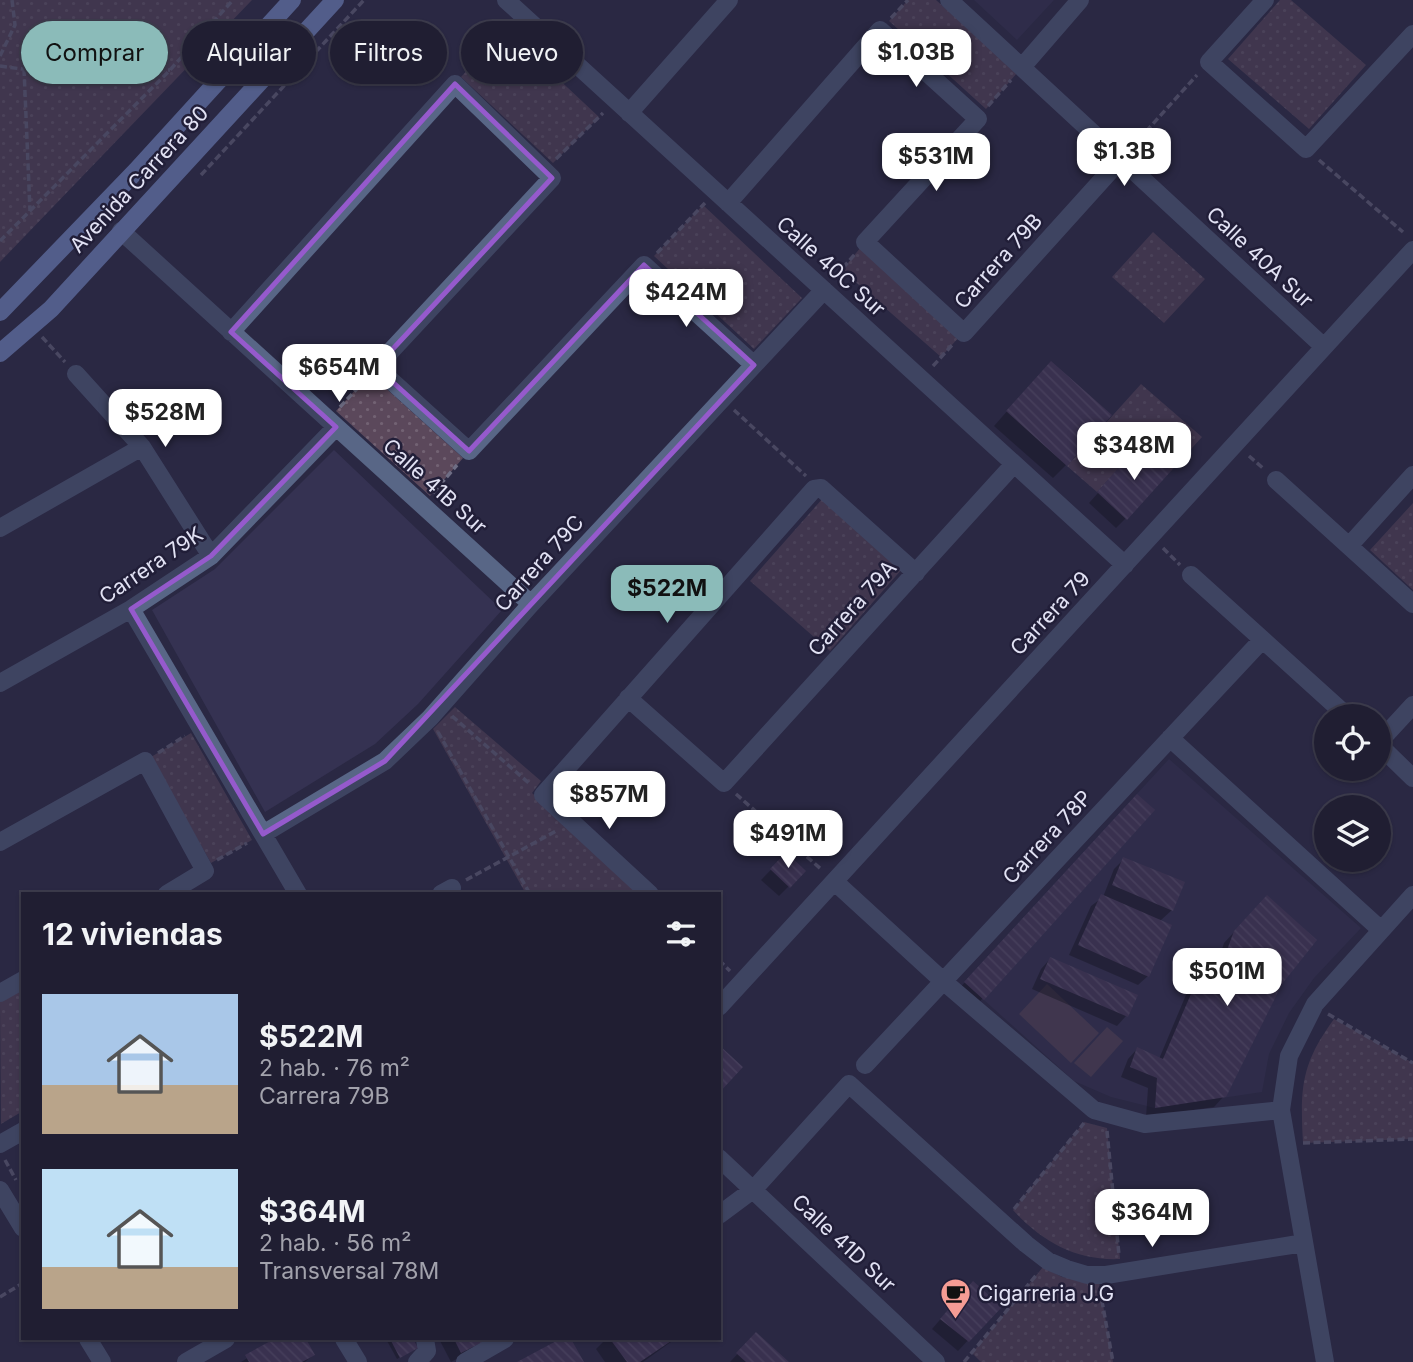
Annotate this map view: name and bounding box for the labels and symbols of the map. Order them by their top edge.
pin: $1.03B [859,29,973,89]
street label: Avenida Carrera 80 [64,100,214,258]
pin: $1.3B [1075,128,1173,188]
pin: $531M [887,134,985,193]
street label: Calle 40A Sur [1202,201,1318,313]
street label: Carrera 79B [949,208,1047,314]
street label: Calle 40C Sur [772,211,890,321]
pin: $424M [637,270,735,329]
pin: $654M [290,344,388,404]
pin: $528M [116,390,214,449]
pin: $348M [1085,422,1183,482]
street label: Calle 41B Sur [378,433,492,539]
street label: Carrera 79C [489,510,589,616]
street label: Carrera 79K [94,521,208,609]
street label: Carrera 79A [803,555,901,661]
pin: $522M [618,566,716,625]
street label: Carrera 79 [1005,566,1095,660]
pin: $857M [560,772,658,831]
street label: Carrera 78P [997,785,1097,889]
pin: $491M [739,810,837,870]
pin: $501M [1178,948,1276,1008]
street label: Calle 41D Sur [787,1189,901,1297]
pin: $364M [1103,1190,1201,1249]
cafe icon: Cigarreria J.G [938,1276,972,1320]
place label: Cigarreria J.G [978,1281,1114,1306]

